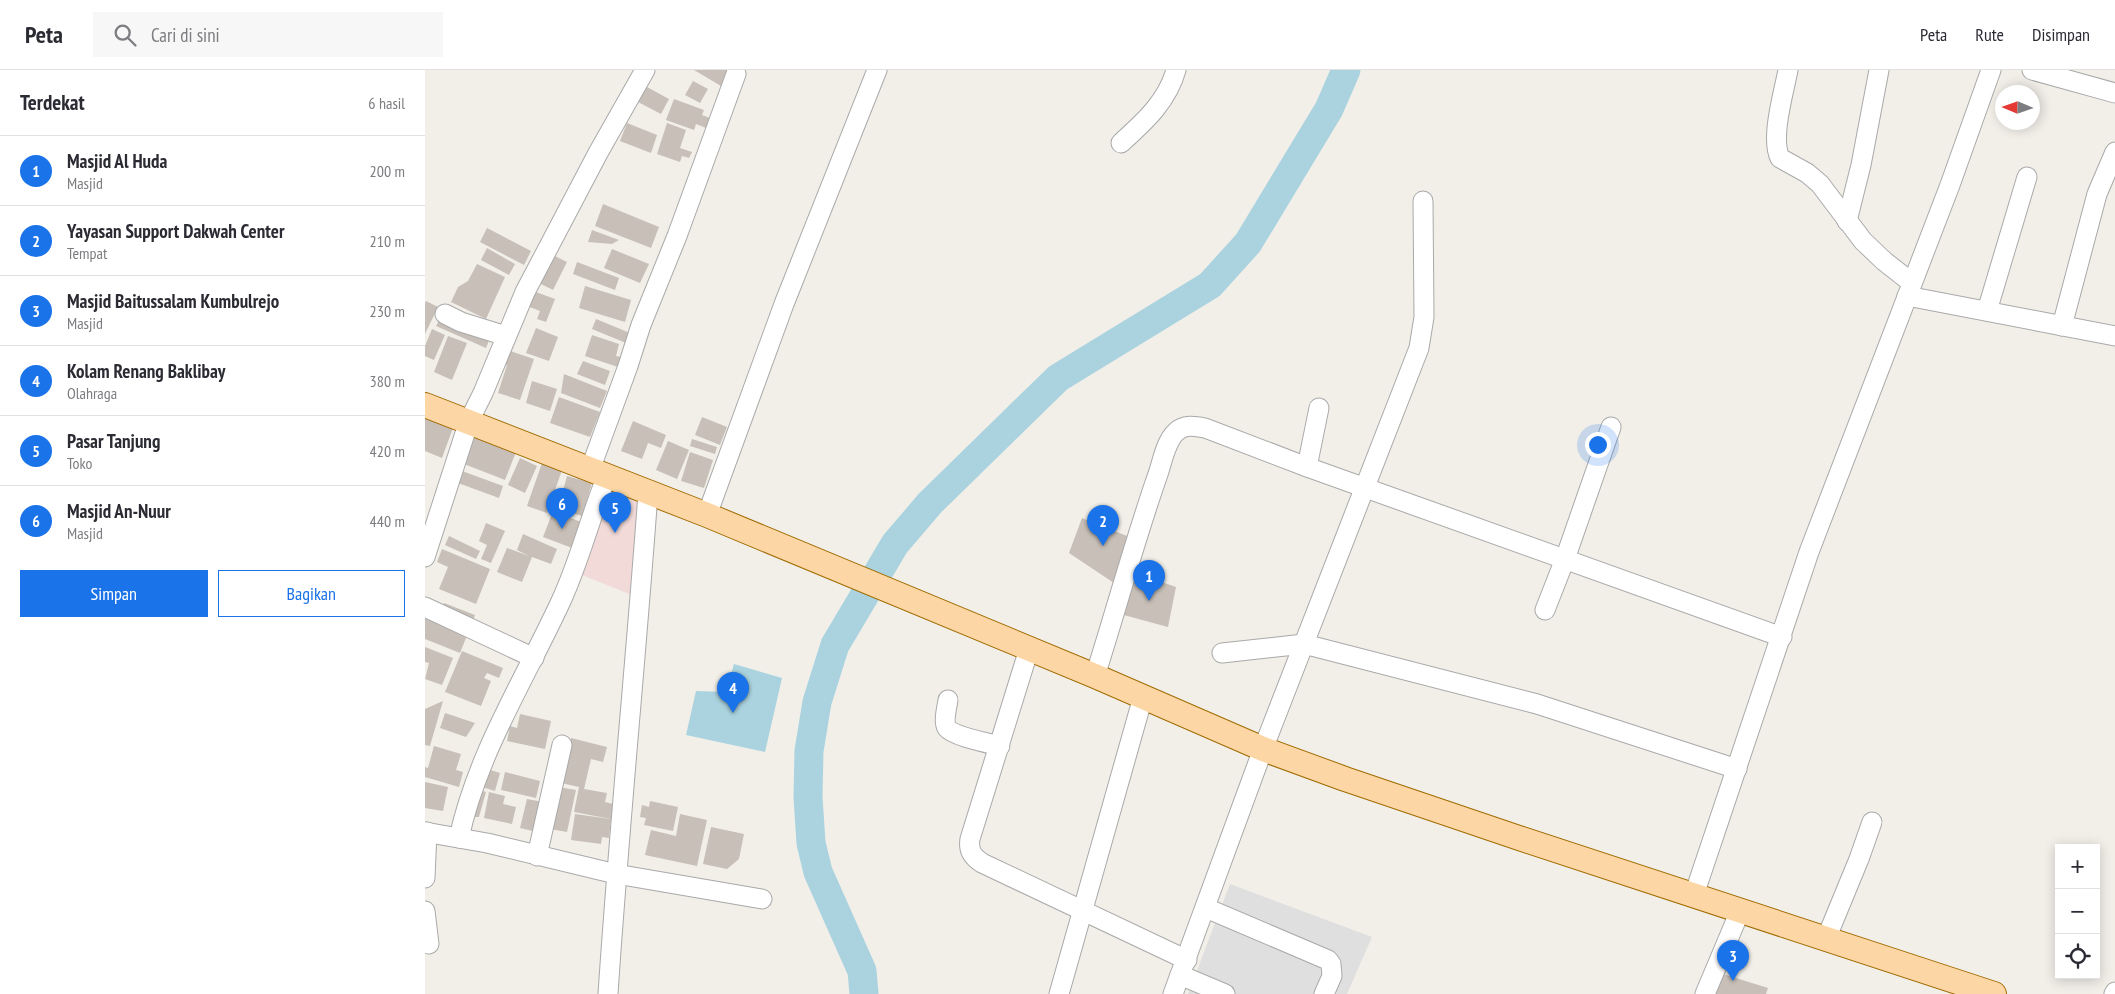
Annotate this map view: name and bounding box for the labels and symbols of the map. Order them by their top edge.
north arrow [1995,85,2040,130]
your location [1585,432,1611,458]
pin: 6 [546,488,578,529]
pin: 5 [599,492,631,533]
pin: 2 [1087,505,1119,546]
pin: 1 [1133,560,1165,601]
pin: 4 [717,672,749,713]
pin: 3 [1717,940,1749,981]

